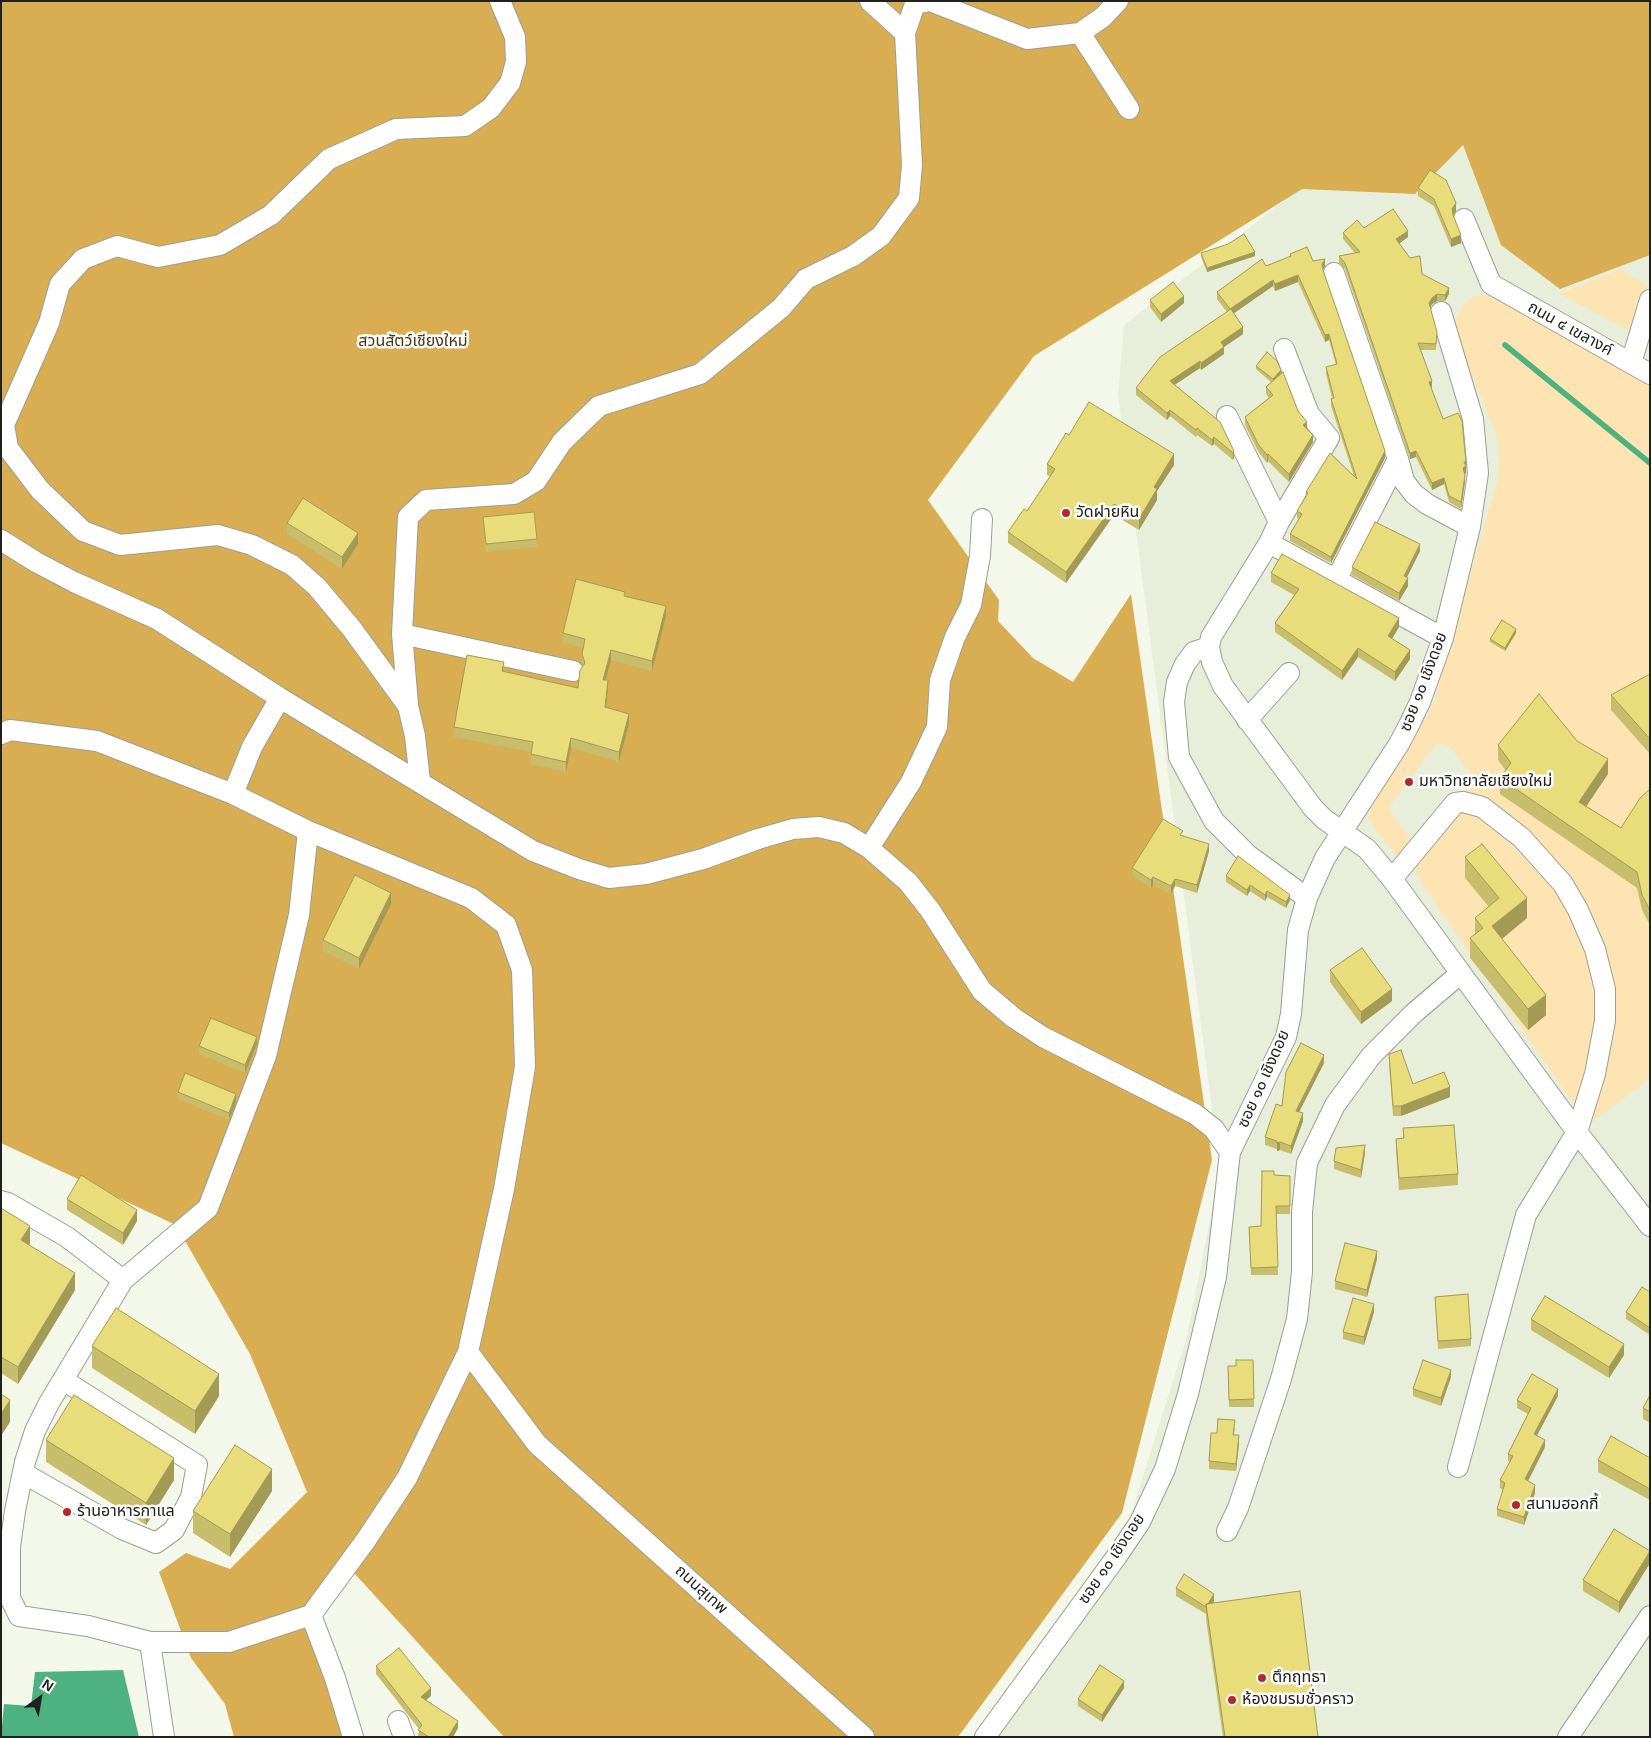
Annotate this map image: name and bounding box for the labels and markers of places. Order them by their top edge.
place label: วัดฝายหิน [1076,503,1139,523]
marker: วัดฝายหิน [1060,507,1072,519]
place label: มหาวิทยาลัยเชียงใหม่ [1419,772,1552,792]
marker: มหาวิทยาลัยเชียงใหม่ [1403,776,1415,788]
place label: สนามฮอกกี้ [1526,1495,1599,1515]
marker: สนามฮอกกี้ [1510,1499,1522,1511]
place label: ร้านอาหารกาแล [77,1502,175,1522]
marker: ร้านอาหารกาแล [61,1506,73,1518]
place label: ตึกฤทธา [1272,1668,1326,1688]
marker: ตึกฤทธา [1256,1672,1268,1684]
place label: ห้องชมรมชั่วคราว [1242,1690,1354,1710]
marker: ห้องชมรมชั่วคราว [1226,1694,1238,1706]

